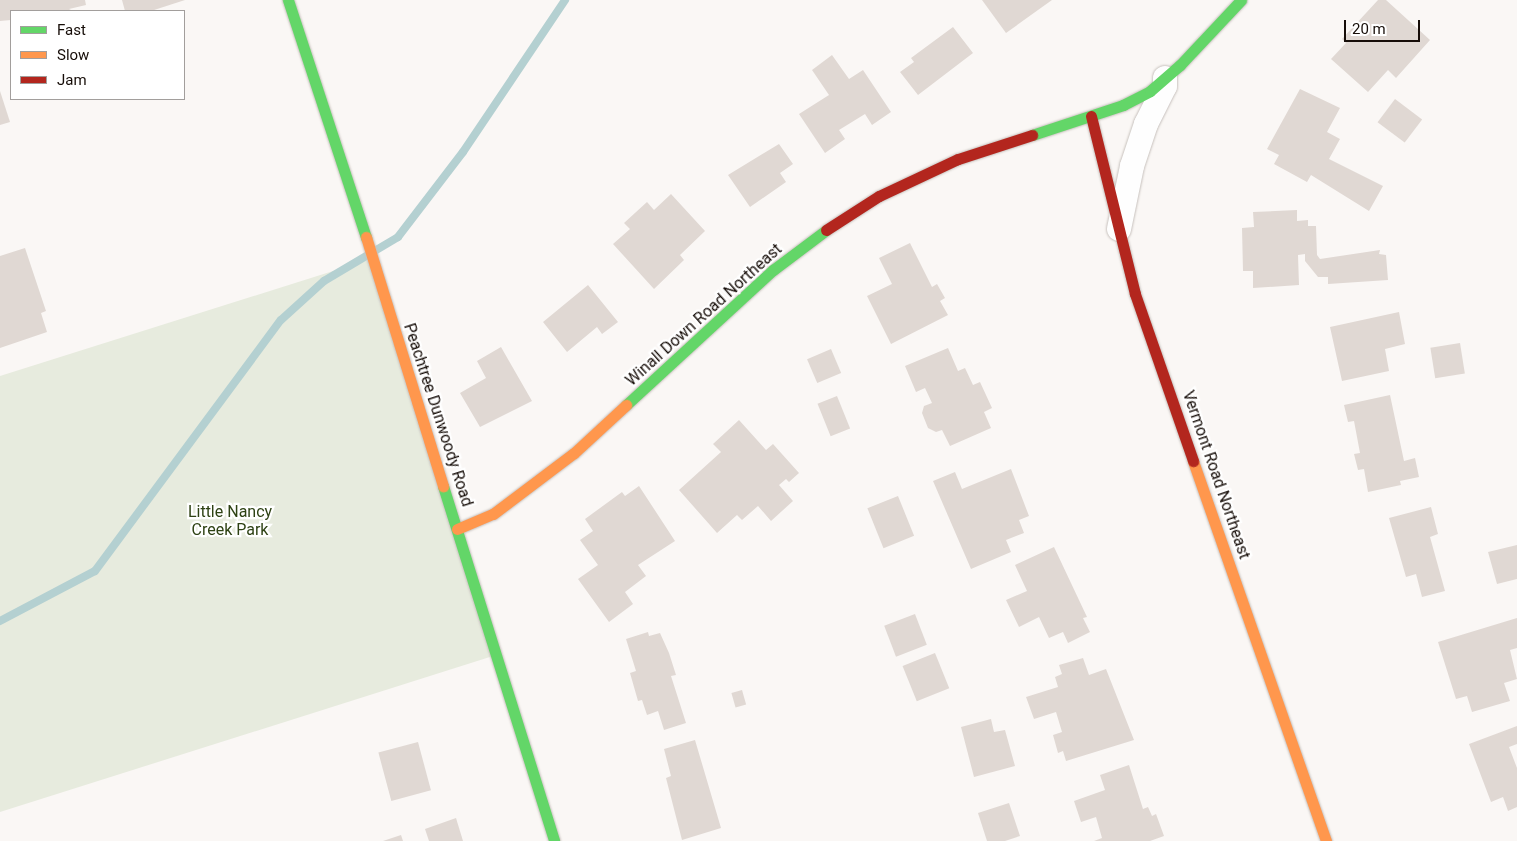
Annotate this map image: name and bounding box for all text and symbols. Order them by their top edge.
legend [10,10,185,100]
scale bar [1347,10,1423,42]
text: 20 m [1352,20,1386,38]
text: Fast [57,21,86,39]
text: Slow [57,46,89,64]
text: Jam [57,71,87,89]
street label: Winall Down Road Northeast [622,240,786,390]
street label: Peachtree Dunwoody Road [399,321,477,509]
street label: Vermont Road Northeast [1178,388,1254,562]
park label: Little Nancy Creek Park [188,502,272,540]

